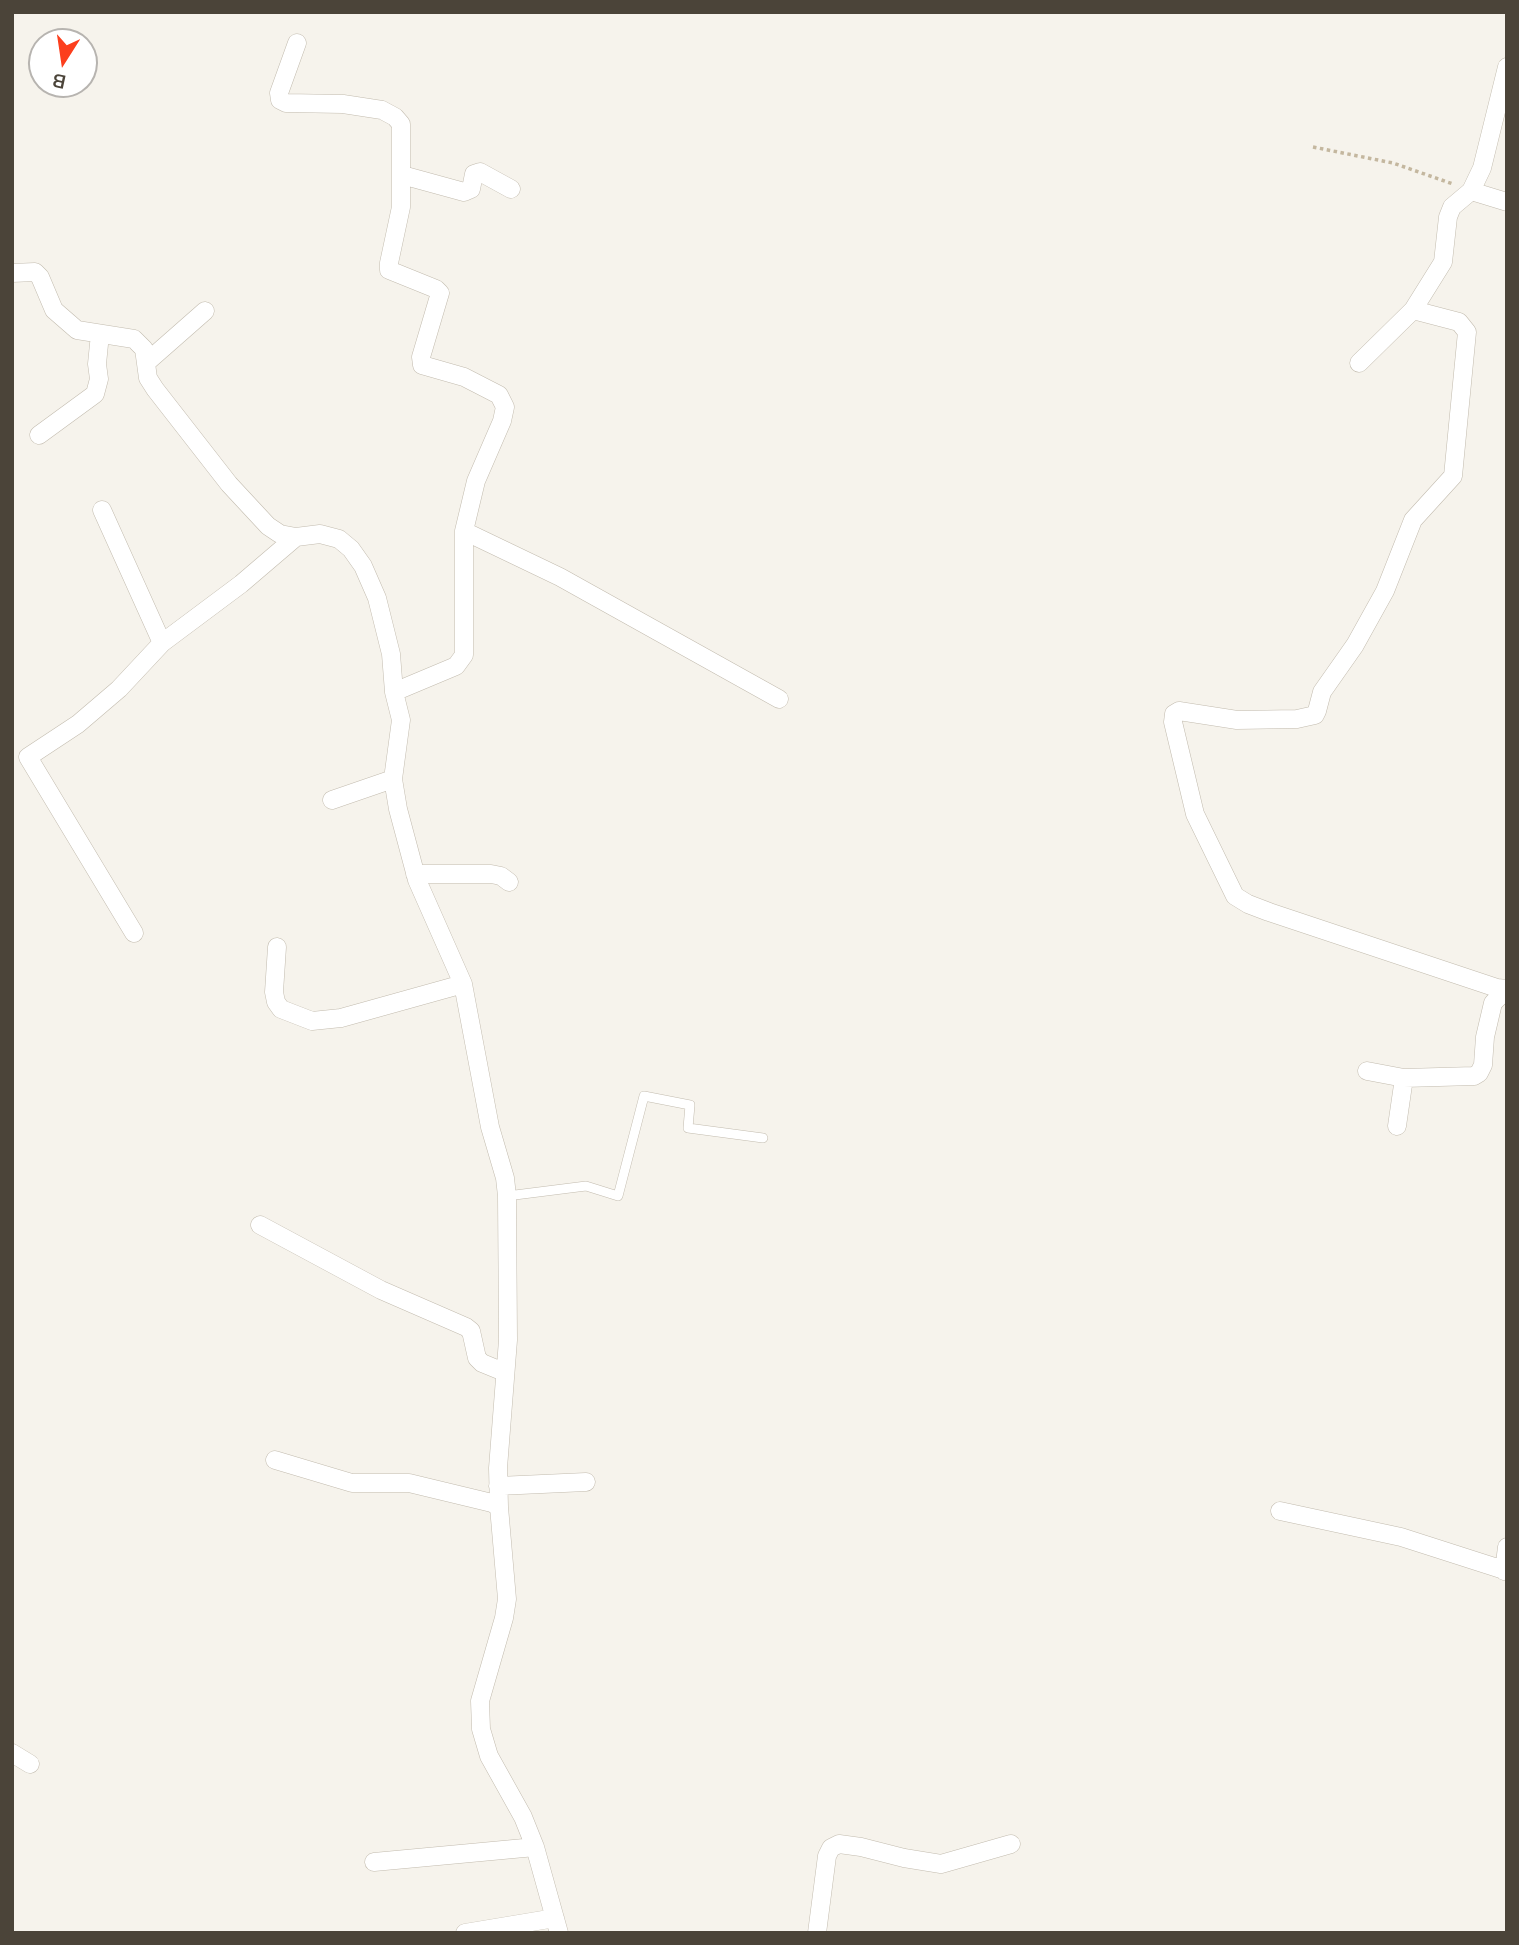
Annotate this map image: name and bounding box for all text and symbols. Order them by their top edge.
north arrow [28,28,98,98]
text: B [50,68,68,95]

